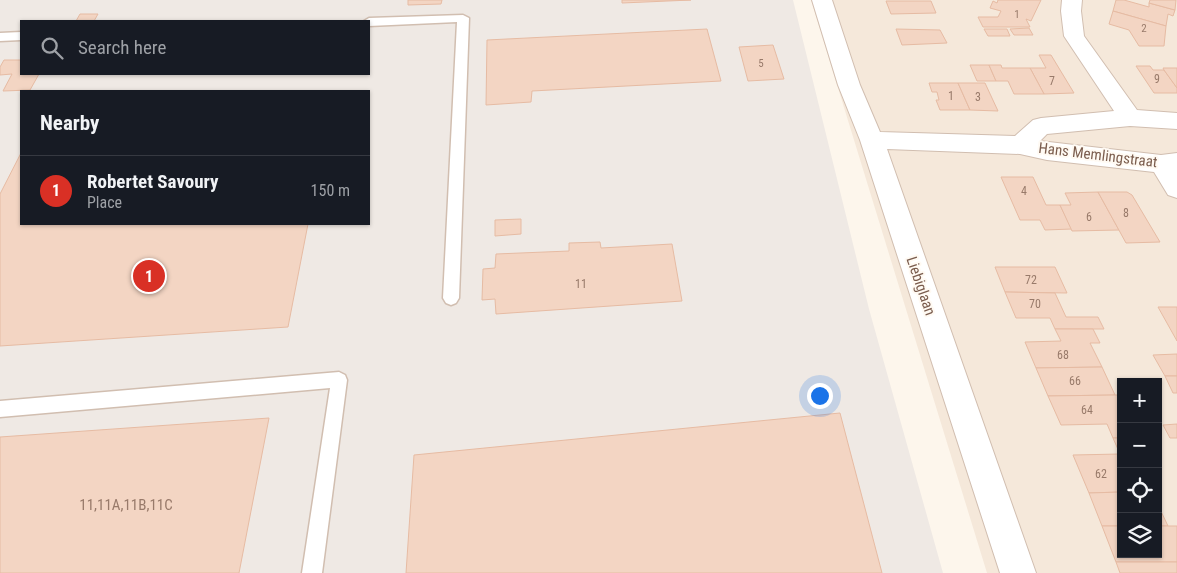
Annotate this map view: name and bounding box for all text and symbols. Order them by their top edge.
house number: 1 [1014,8,1020,21]
search box [20,20,370,75]
house number: 2 [1141,22,1147,35]
icon: search [38,34,66,62]
text: Search here [78,36,166,59]
house number: 5 [758,57,764,70]
house number: 9 [1154,72,1160,86]
house number: 7 [1049,74,1055,88]
house number: 1 [948,89,954,103]
house number: 3 [975,90,981,104]
text: Nearby [40,111,99,135]
street label: Hans Memlingstraat [1038,139,1158,171]
text: Robertet Savoury [87,170,219,193]
text: 1 [52,181,60,200]
text: 150 m [311,181,350,200]
house number: 4 [1021,184,1027,198]
text: Place [87,193,122,212]
house number: 8 [1123,206,1129,220]
house number: 6 [1086,210,1092,224]
street label: Liebiglaan [903,254,939,318]
pin: 1 [133,257,165,295]
house number: 72 [1025,273,1037,287]
house number: 11 [575,277,587,291]
house number: 70 [1029,297,1041,311]
house number: 68 [1057,348,1069,362]
house number: 66 [1069,374,1081,388]
map controls [1117,378,1162,558]
button: + [1117,378,1162,423]
your location [807,383,833,409]
house number: 64 [1081,403,1093,417]
button: − [1117,423,1162,468]
house number: 62 [1095,467,1107,481]
button: locate [1117,468,1162,513]
house number: 11,11A,11B,11C [79,496,173,514]
button: layers [1117,513,1162,558]

